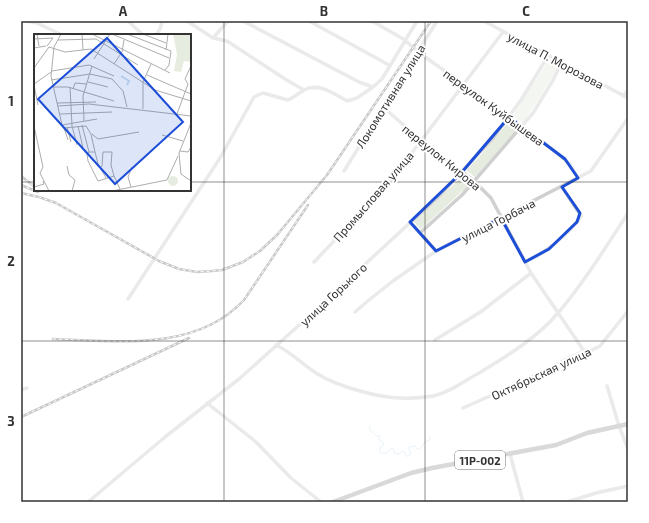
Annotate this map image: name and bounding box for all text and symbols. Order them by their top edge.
text: A [119,3,128,19]
text: B [320,3,328,19]
text: C [522,3,530,19]
street label: улица П. Морозова [505,29,606,92]
inset map [34,34,191,191]
street label: Локомотивная улица [352,42,428,151]
street label: переулок Куйбышева [440,66,547,149]
text: 1 [8,93,14,109]
street label: переулок Кирова [399,121,484,194]
street label: Промысловая улица [330,148,417,245]
street label: улица Горбача [459,195,538,245]
text: 2 [7,253,15,269]
street label: улица Горького [297,259,370,329]
street label: Октябрьская улица [489,344,594,403]
text: 3 [7,413,15,429]
road number: 11Р-002 [455,451,505,469]

